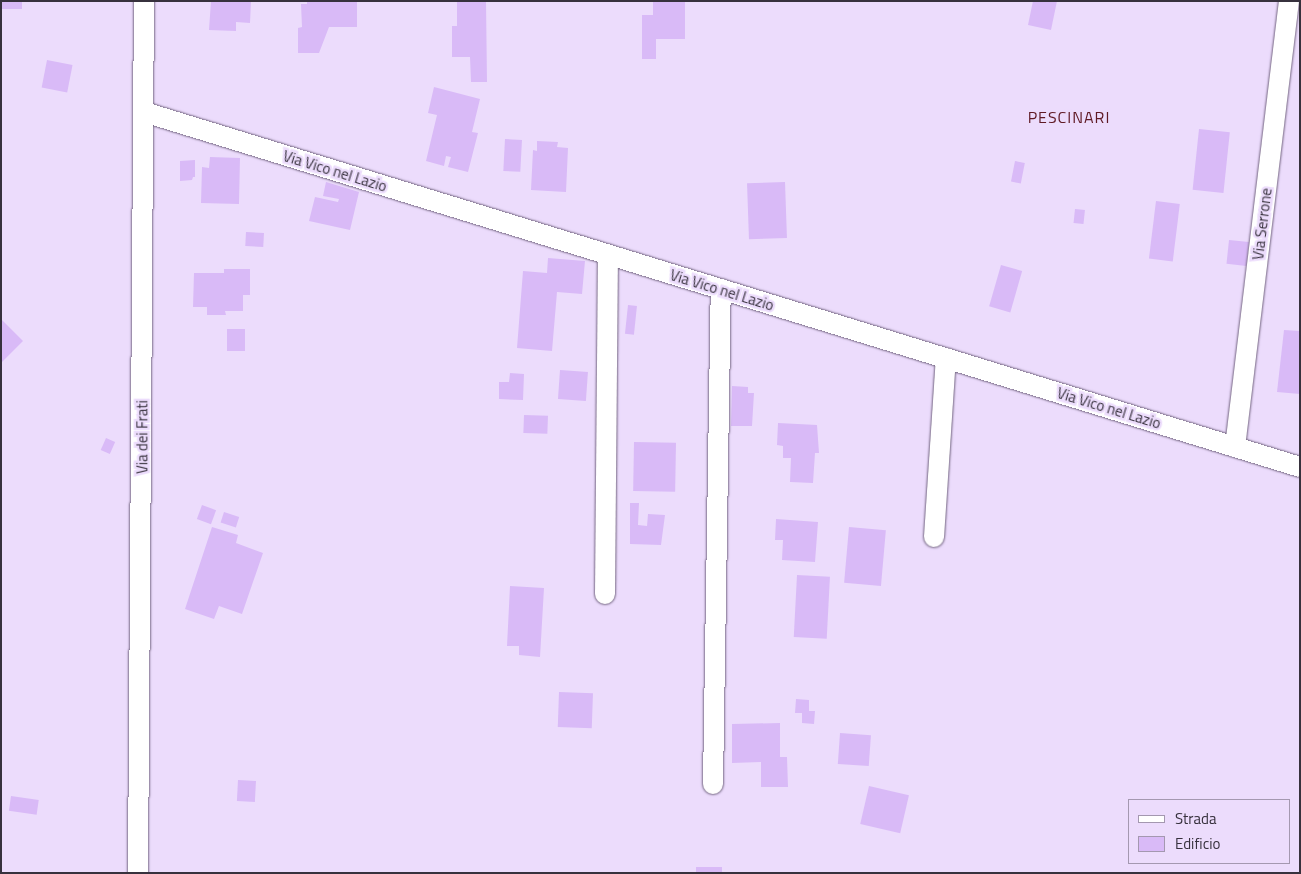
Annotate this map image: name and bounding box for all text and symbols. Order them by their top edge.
district label: PESCINARI [1027,107,1111,127]
street label: Via Vico nel Lazio [281,147,389,195]
street label: Via Serrone [1249,187,1275,261]
street label: Via Vico nel Lazio [668,266,776,314]
street label: Via Vico nel Lazio [1055,384,1163,432]
street label: Via dei Frati [133,400,151,474]
legend [1128,799,1291,864]
text: Strada [1175,807,1216,830]
text: Edificio [1175,832,1220,855]

